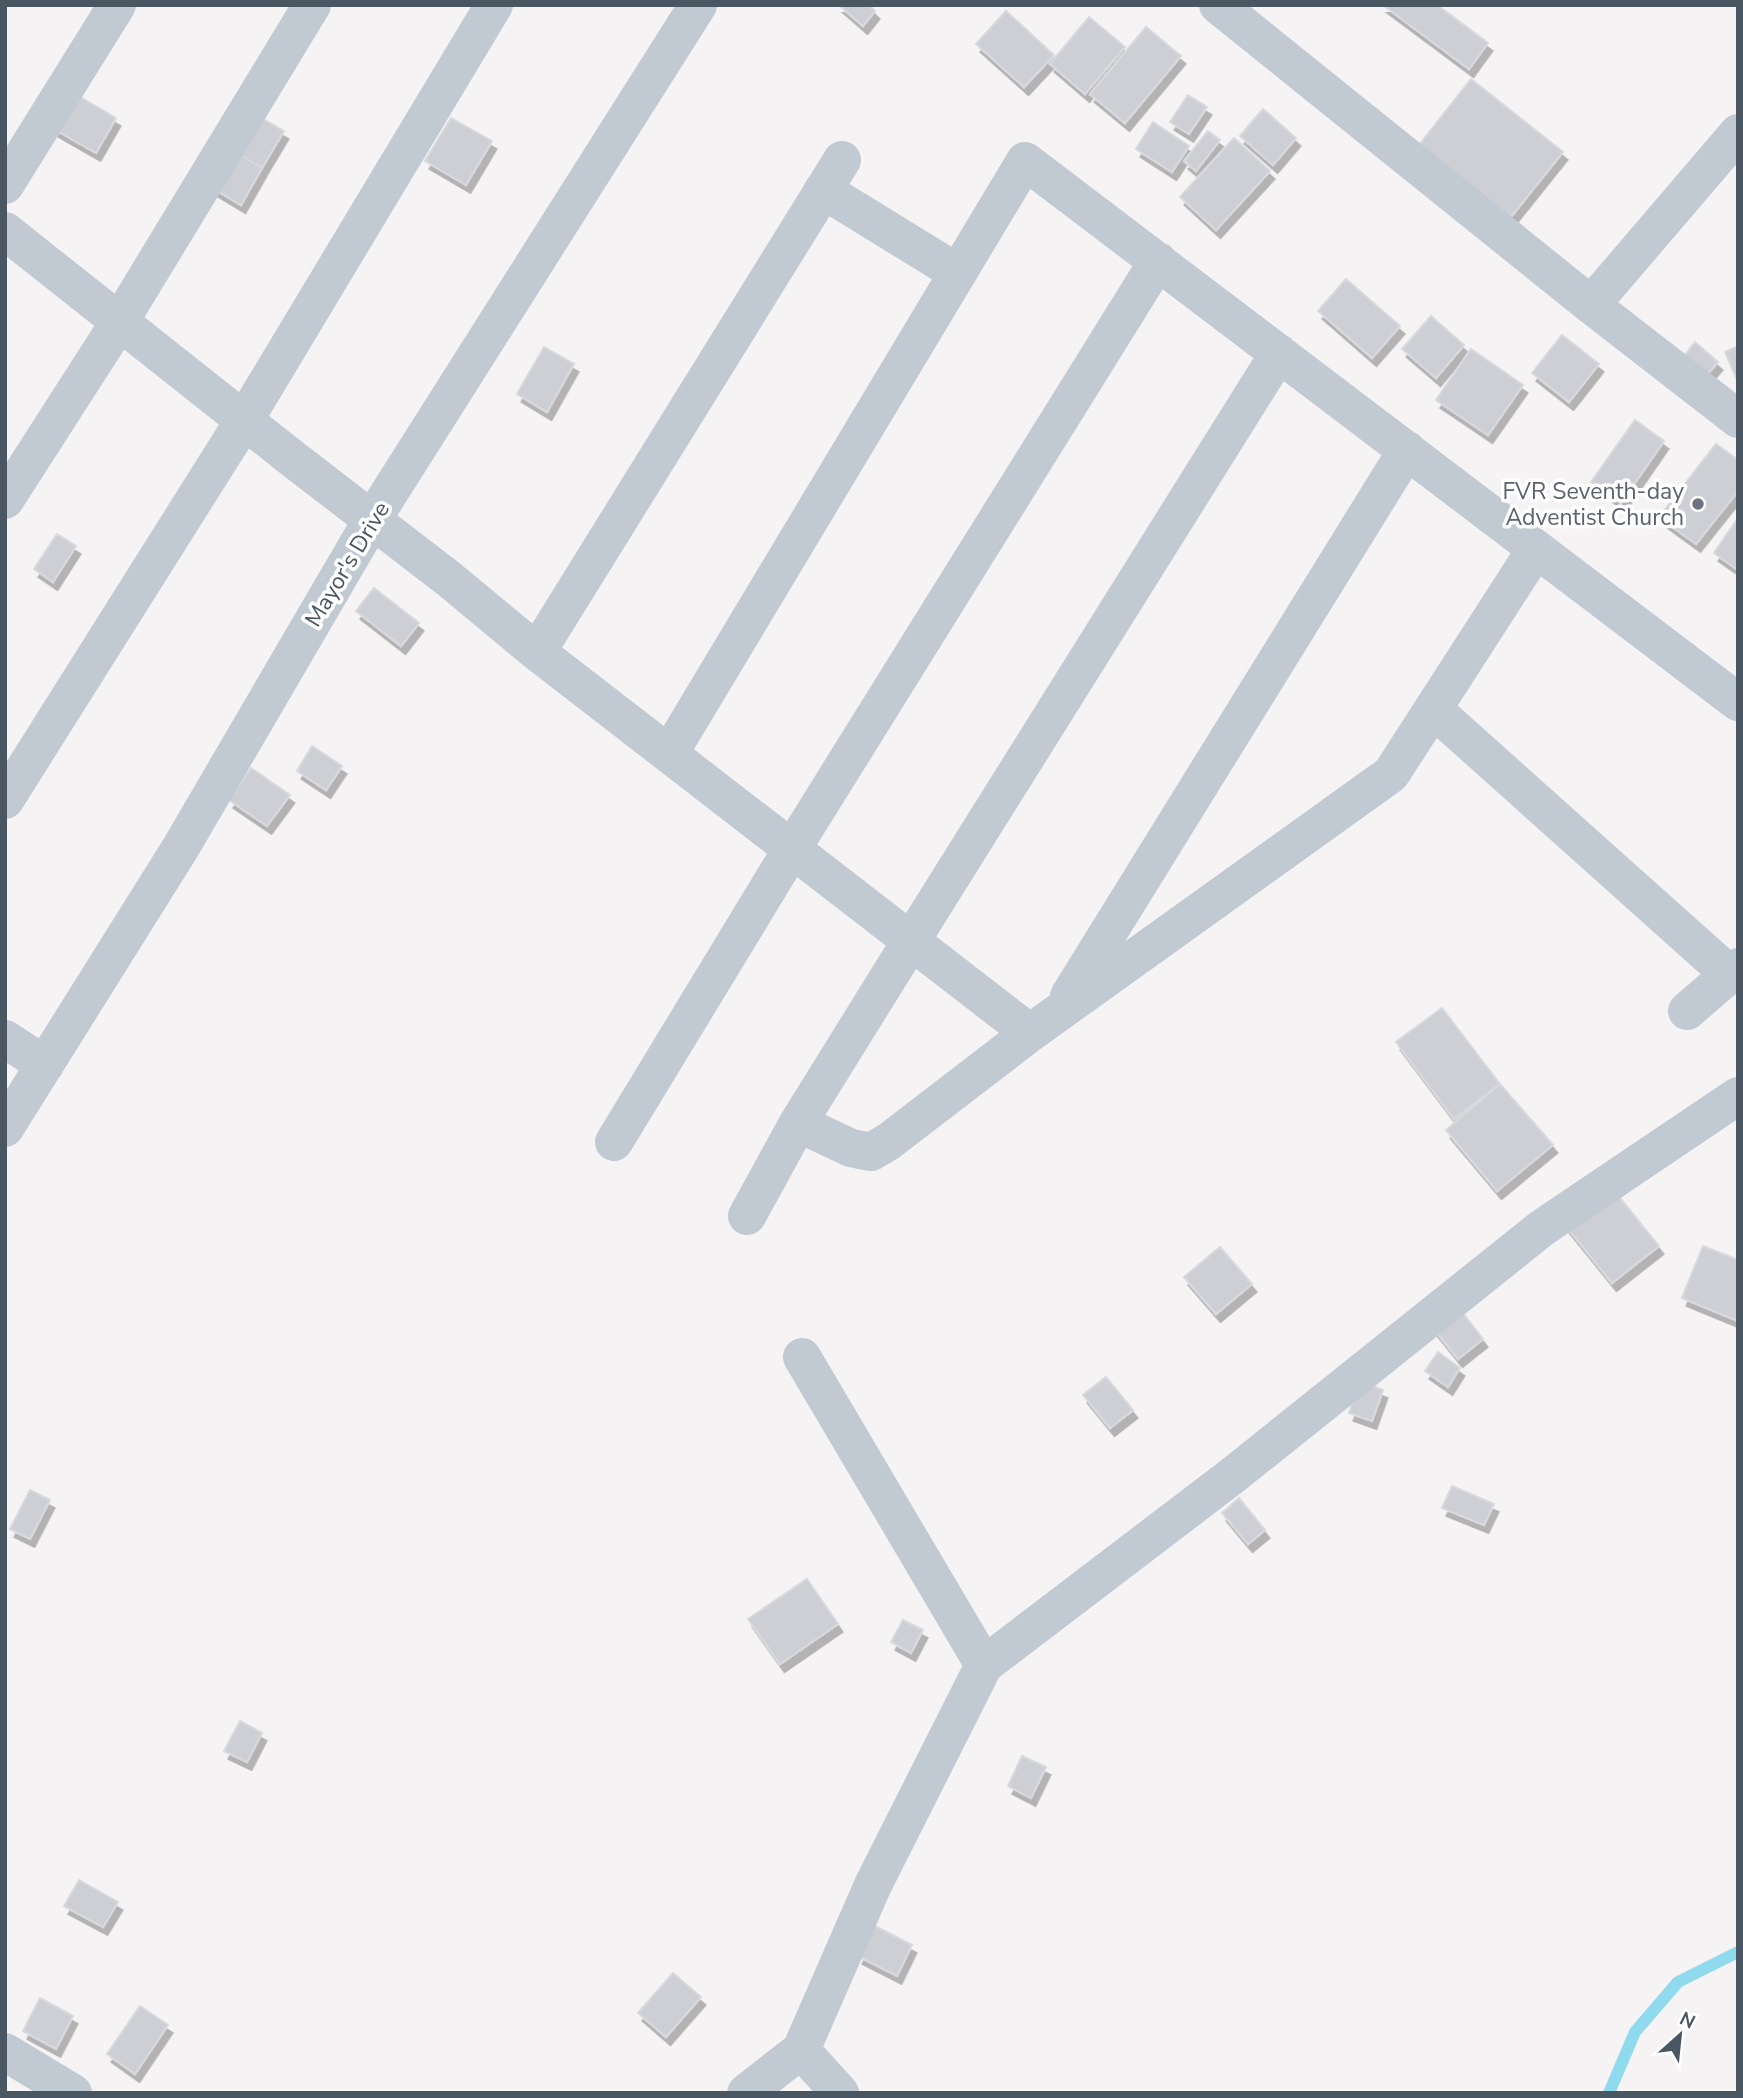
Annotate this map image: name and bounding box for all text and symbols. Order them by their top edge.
place label: FVR Seventh-day Adventist Church [1502,476,1684,533]
street label: Mayor's Drive [298,496,397,633]
marker: FVR Seventh-day Adventist Church [1690,496,1706,512]
north arrow [1645,2000,1715,2070]
text: N [1675,2006,1700,2036]

